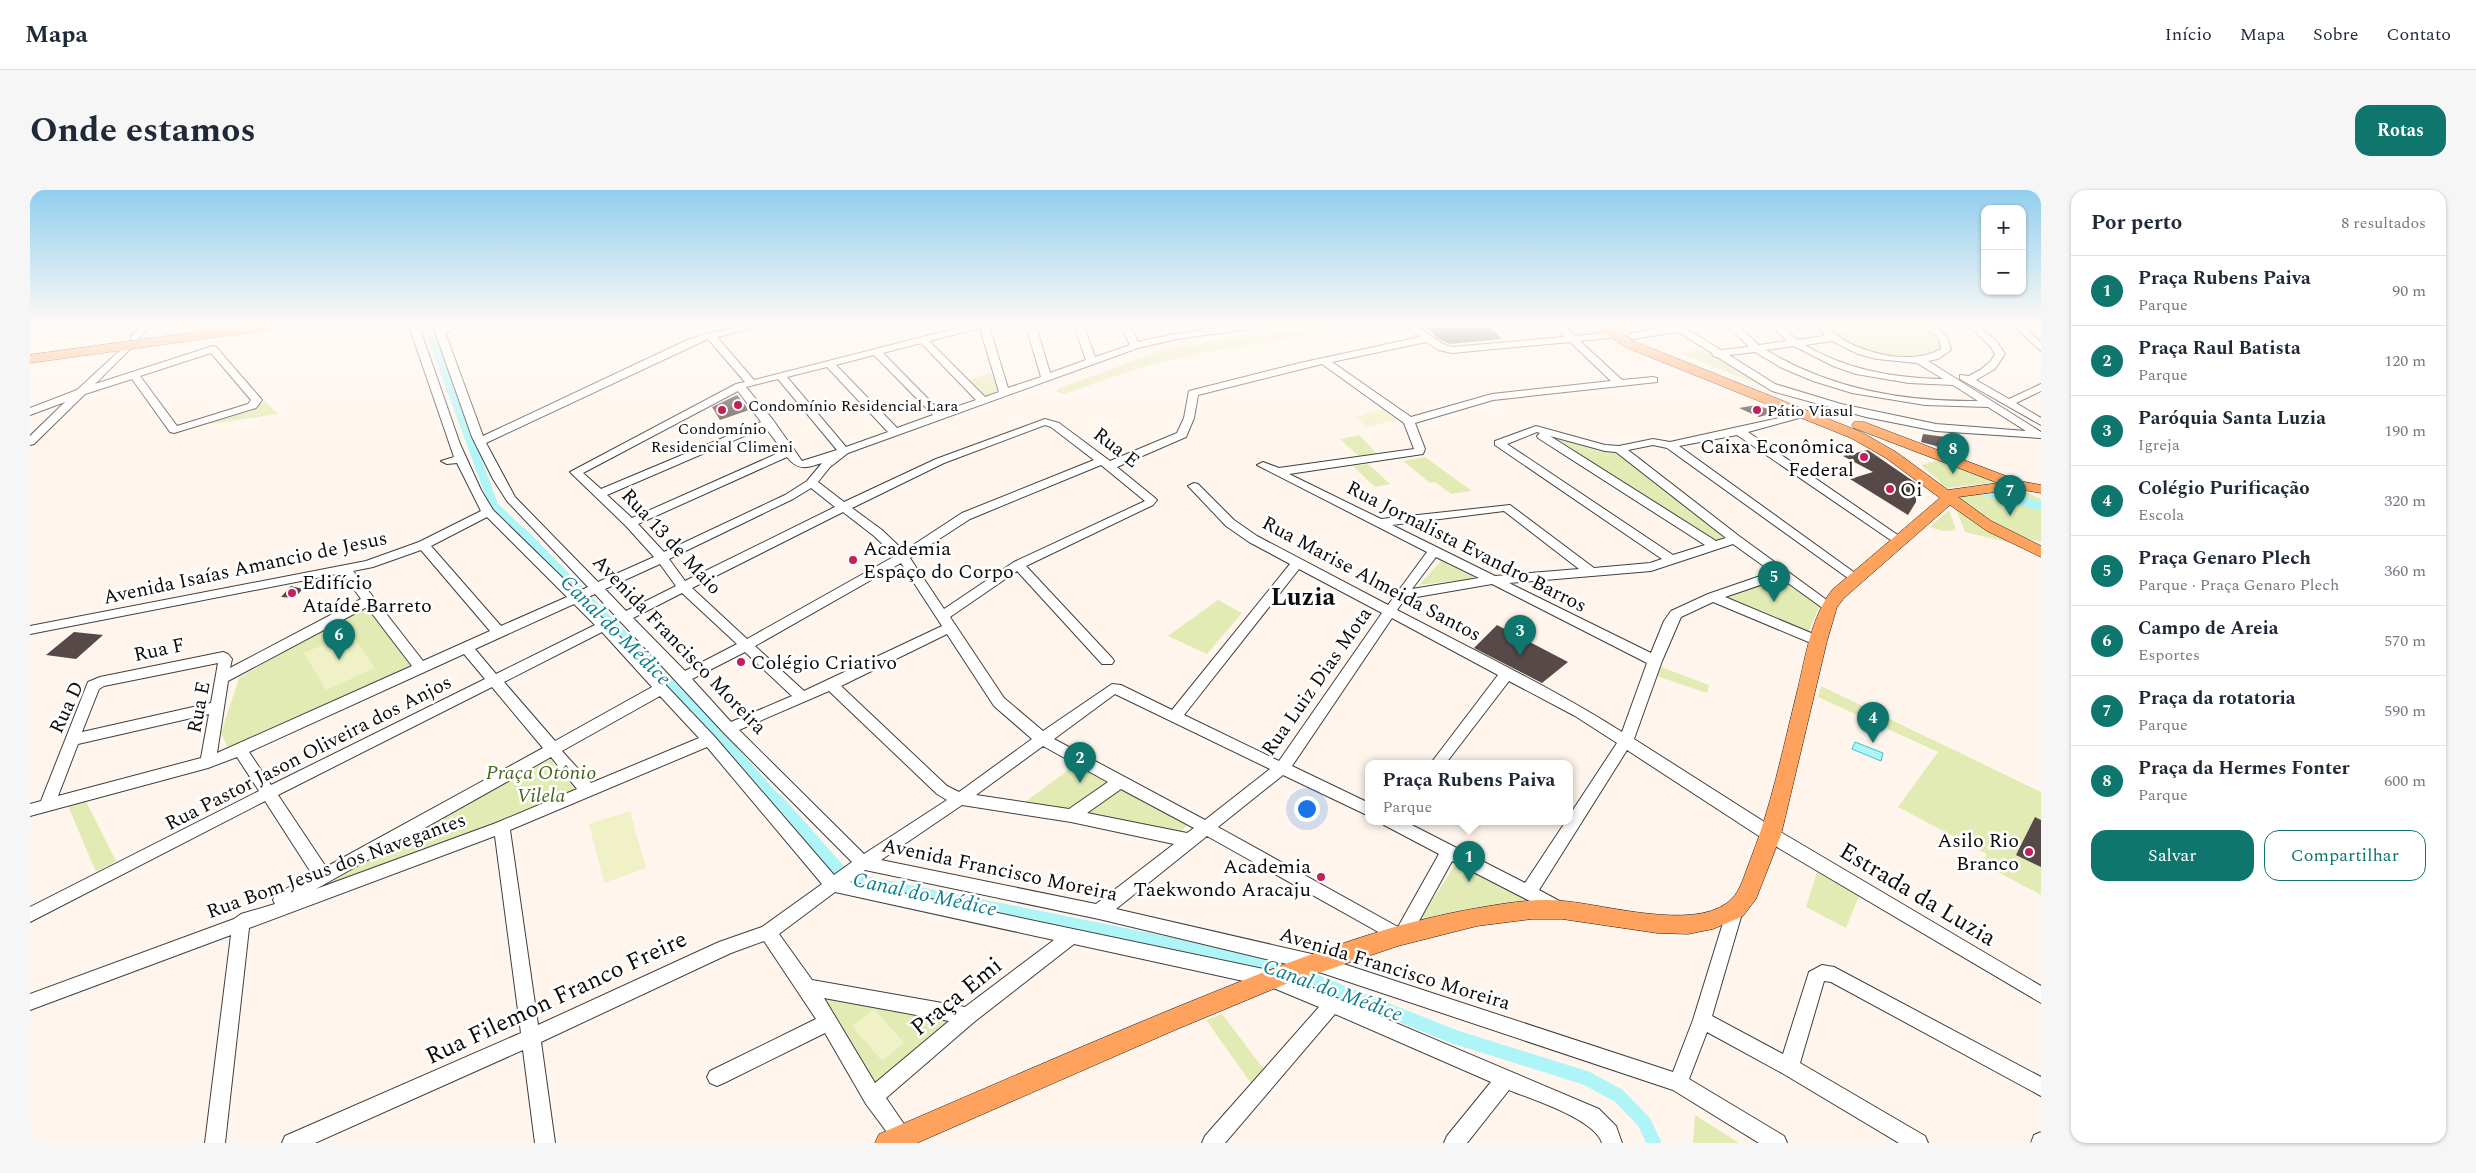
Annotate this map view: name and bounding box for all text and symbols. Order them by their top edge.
text: Mapa [25,17,88,53]
text: Início [2165,21,2212,48]
text: Mapa [2240,21,2285,48]
text: Sobre [2313,21,2358,48]
text: Contato [2386,21,2451,48]
text: Onde estamos [30,104,256,157]
button: Rotas [2355,105,2446,156]
map controls [1981,205,2026,295]
button: + [1981,205,2026,250]
text: Por perto [2091,207,2182,239]
text: 8 resultados [2341,211,2426,235]
button: − [1981,250,2026,295]
text: Praça Rubens Paiva [2138,264,2311,293]
text: 1 [2103,279,2111,303]
text: 90 m [2392,279,2426,303]
text: Parque [2138,293,2188,317]
text: Praça Raul Batista [2138,334,2301,363]
text: 2 [2103,349,2111,373]
text: 120 m [2384,349,2426,373]
text: Parque [2138,363,2188,387]
place label: Condomínio Residencial Lara [748,394,959,418]
marker: Condomínio Residencial Lara [732,399,744,411]
place label: Pátio Viasul [1767,399,1853,423]
marker: Condomínio Residencial Climeni [716,404,728,416]
marker: Pátio Viasul [1751,404,1763,416]
text: Paróquia Santa Luzia [2138,404,2326,433]
place label: Condomínio Residencial Climeni [651,417,793,459]
text: 3 [2103,419,2111,443]
text: 190 m [2384,419,2426,443]
street label: Rua E [1087,420,1146,476]
place label: Caixa Econômica Federal [1700,432,1854,485]
pin: 8 [1937,433,1969,474]
text: Igreja [2138,433,2180,457]
marker: Caixa Econômica Federal [1858,451,1870,463]
street label: Rua Jornalista Evandro Barros [1341,473,1592,621]
text: Colégio Purificação [2138,474,2310,503]
place label: Oi [1900,475,1922,505]
pin: 7 [1994,475,2026,516]
street label: Rua 13 de Maio [614,482,729,602]
marker: Oi [1884,483,1896,495]
text: 4 [2103,489,2111,513]
text: 320 m [2384,489,2426,513]
text: Escola [2138,503,2184,527]
street label: Rua Marise Almeida Santos [1257,508,1486,650]
street label: Avenida Isaías Amancio de Jesus [100,523,390,613]
place label: Academia Espaço do Corpo [863,534,1014,587]
text: Praça Genaro Plech [2138,544,2311,573]
street label: Avenida Francisco Moreira [585,548,774,742]
marker: Academia Espaço do Corpo [847,554,859,566]
text: 5 [2103,559,2111,583]
text: 360 m [2384,559,2426,583]
pin: 5 [1758,561,1790,602]
place label: Edifício Ataíde Barreto [302,568,432,621]
water label: Canal do Médice [552,568,678,694]
text: Parque · Praça Genaro Plech [2138,573,2339,597]
district label: Luzia [1271,579,1335,617]
marker: Edifício Ataíde Barreto [286,587,298,599]
street label: Rua Luiz Dias Mota [1254,601,1380,762]
text: Campo de Areia [2138,614,2279,643]
pin: 3 [1504,615,1536,656]
pin: 6 [323,619,355,660]
text: 6 [2103,629,2111,653]
text: 570 m [2384,629,2426,653]
street label: Rua F [131,630,188,670]
text: Esportes [2138,643,2200,667]
place label: Colégio Criativo [751,648,897,678]
marker: Colégio Criativo [735,656,747,668]
street label: Rua Pastor Jason Oliveira dos Anjos [160,667,457,839]
street label: Rua D [42,676,92,739]
street label: Rua E [179,679,219,736]
text: Praça da rotatoria [2138,684,2296,713]
text: 7 [2103,699,2111,723]
text: 590 m [2384,699,2426,723]
pin: 4 [1857,702,1889,743]
text: Parque [2138,713,2188,737]
pin: 2 [1064,742,1096,783]
text: Praça da Hermes Fonter [2138,754,2350,783]
park label: Praça Otônio Vilela [486,758,596,811]
popup [1365,760,1573,825]
text: Praça Rubens Paiva [1383,766,1555,795]
text: 8 [2103,769,2111,793]
text: 600 m [2384,769,2426,793]
text: Parque [2138,783,2188,807]
text: Parque [1383,795,1432,819]
your location [1294,796,1320,822]
street label: Rua Bom Jesus dos Navegantes [202,805,470,927]
place label: Asilo Rio Branco [1937,826,2019,879]
street label: Avenida Francisco Moreira [879,830,1121,910]
button: Salvar [2091,830,2254,881]
button: Compartilhar [2264,830,2426,881]
street label: Estrada da Luzia [1832,834,2003,956]
pin: 1 [1453,841,1485,882]
marker: Asilo Rio Branco [2023,846,2035,858]
place label: Academia Taekwondo Aracaju [1133,852,1311,905]
water label: Canal do Médice [850,864,1000,926]
marker: Academia Taekwondo Aracaju [1315,871,1327,883]
street label: Avenida Francisco Moreira [1276,920,1514,1018]
street label: Rua Filemon Franco Freire [420,921,693,1074]
street label: Praça Emi [903,948,1011,1045]
water label: Canal do Médice [1258,951,1407,1031]

